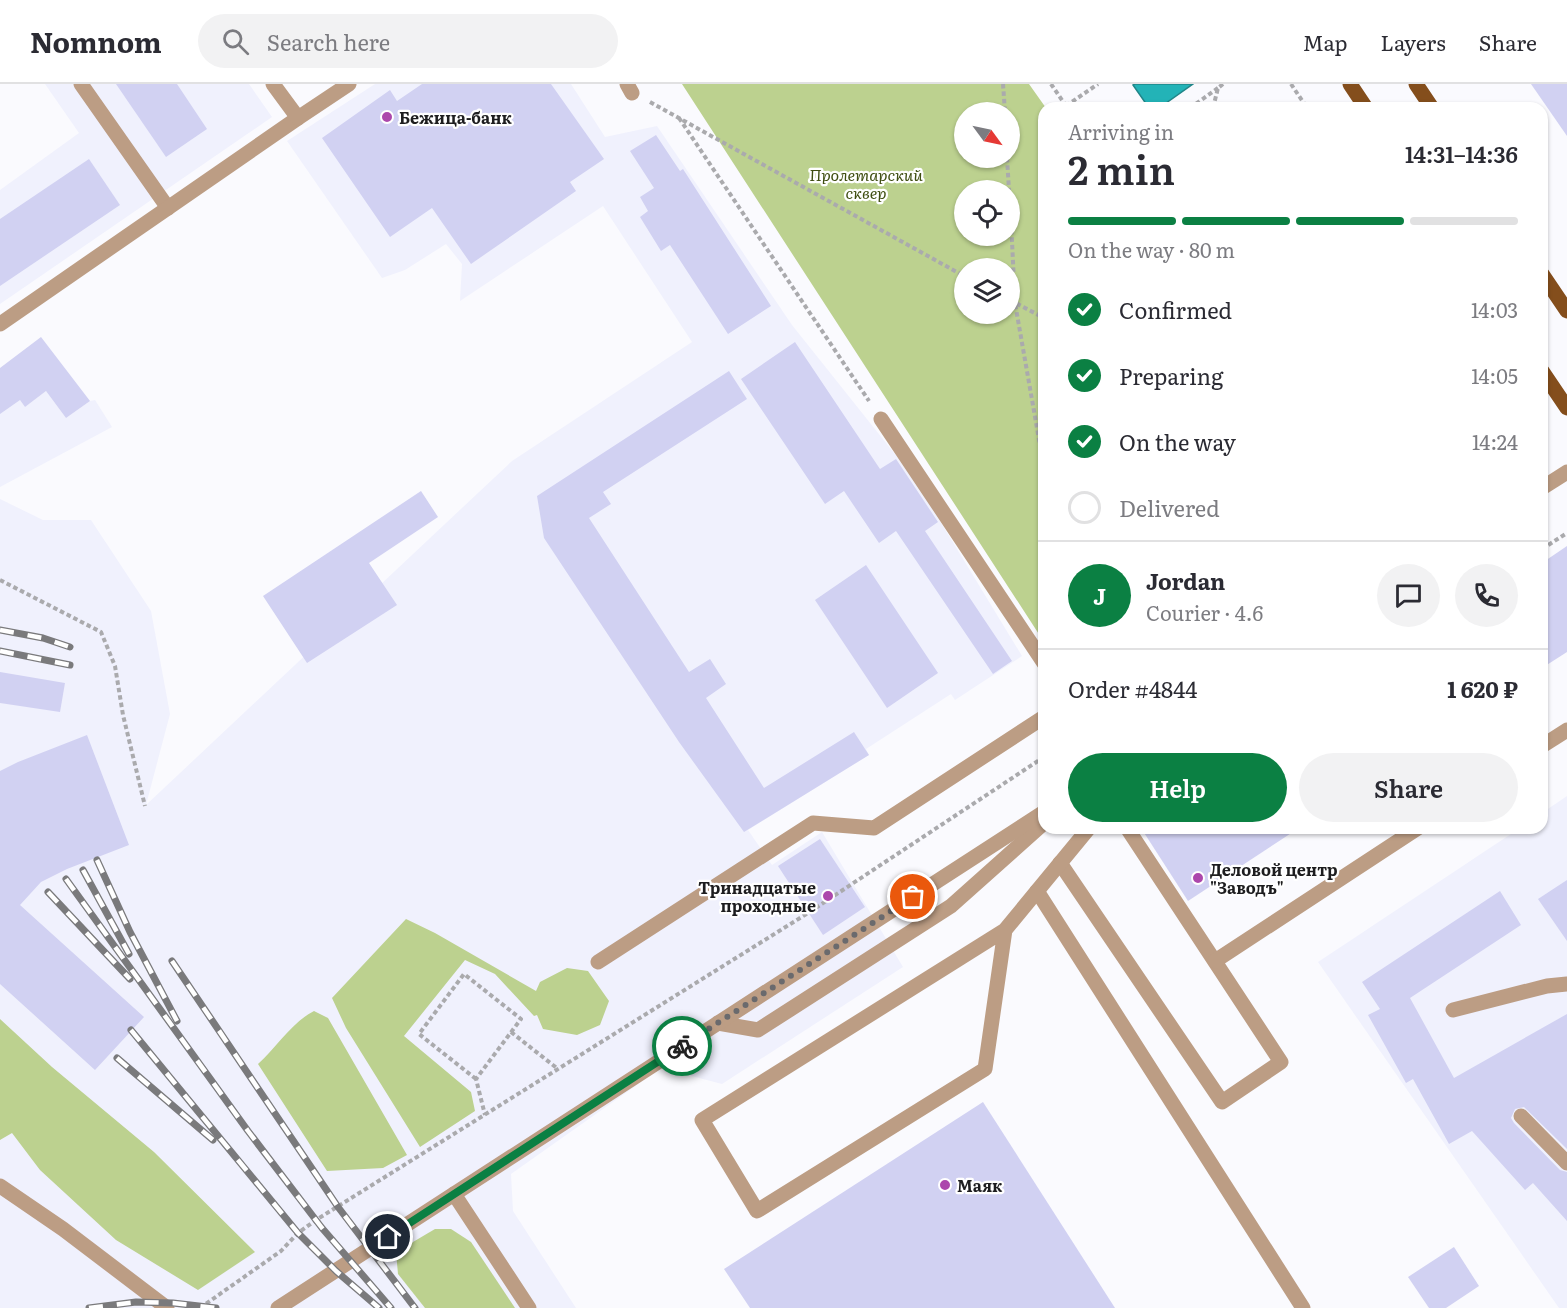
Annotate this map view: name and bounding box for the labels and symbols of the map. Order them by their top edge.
north arrow [954,102,1020,168]
place label: Бежица-банк [399,105,512,129]
marker: Бежица-банк [380,110,394,124]
park label: Пролетарский сквер [809,162,923,204]
place label: Деловой центр "Заводъ" [1210,857,1338,899]
pin [887,871,938,922]
marker: Деловой центр "Заводъ" [1191,871,1205,885]
place label: Тринадцатые проходные [698,875,816,917]
marker: Тринадцатые проходные [821,889,835,903]
courier [652,1016,712,1076]
place label: Маяк [957,1173,1003,1197]
marker: Маяк [938,1178,952,1192]
pin [362,1211,413,1262]

